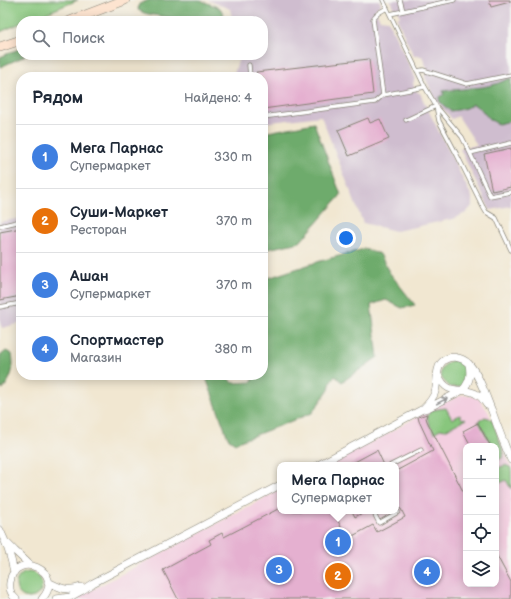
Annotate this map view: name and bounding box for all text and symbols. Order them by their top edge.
search box [16,16,268,60]
icon: search [30,27,52,49]
text: Поиск [62,29,105,48]
text: Рядом [32,88,83,108]
text: Найдено: 4 [184,90,252,106]
text: Мега Парнас [70,139,163,158]
text: 1 [42,149,48,165]
text: 330 m [214,149,252,165]
text: Супермаркет [70,158,151,174]
text: Суши-Маркет [70,203,168,222]
text: 2 [41,213,49,229]
text: 370 m [216,213,252,229]
text: Ресторан [70,222,127,238]
your location [336,228,356,248]
text: Ашан [70,267,109,286]
text: 3 [41,277,49,293]
text: 370 m [216,277,252,293]
text: Супермаркет [70,286,151,302]
text: Спортмастер [70,331,164,350]
text: 4 [41,341,49,357]
text: 380 m [215,341,252,357]
text: Магазин [70,350,122,366]
one-way arrow [436,397,448,404]
map controls [463,443,499,587]
button: + [463,443,499,479]
popup [277,462,399,514]
text: Мега Парнас [291,471,385,490]
button: − [463,479,499,515]
text: Супермаркет [291,490,372,506]
button: locate [463,515,499,551]
pin: 1 [325,527,351,557]
button: layers [463,551,499,587]
pin: 3 [266,555,292,585]
pin: 4 [414,557,440,587]
pin: 2 [325,561,351,591]

